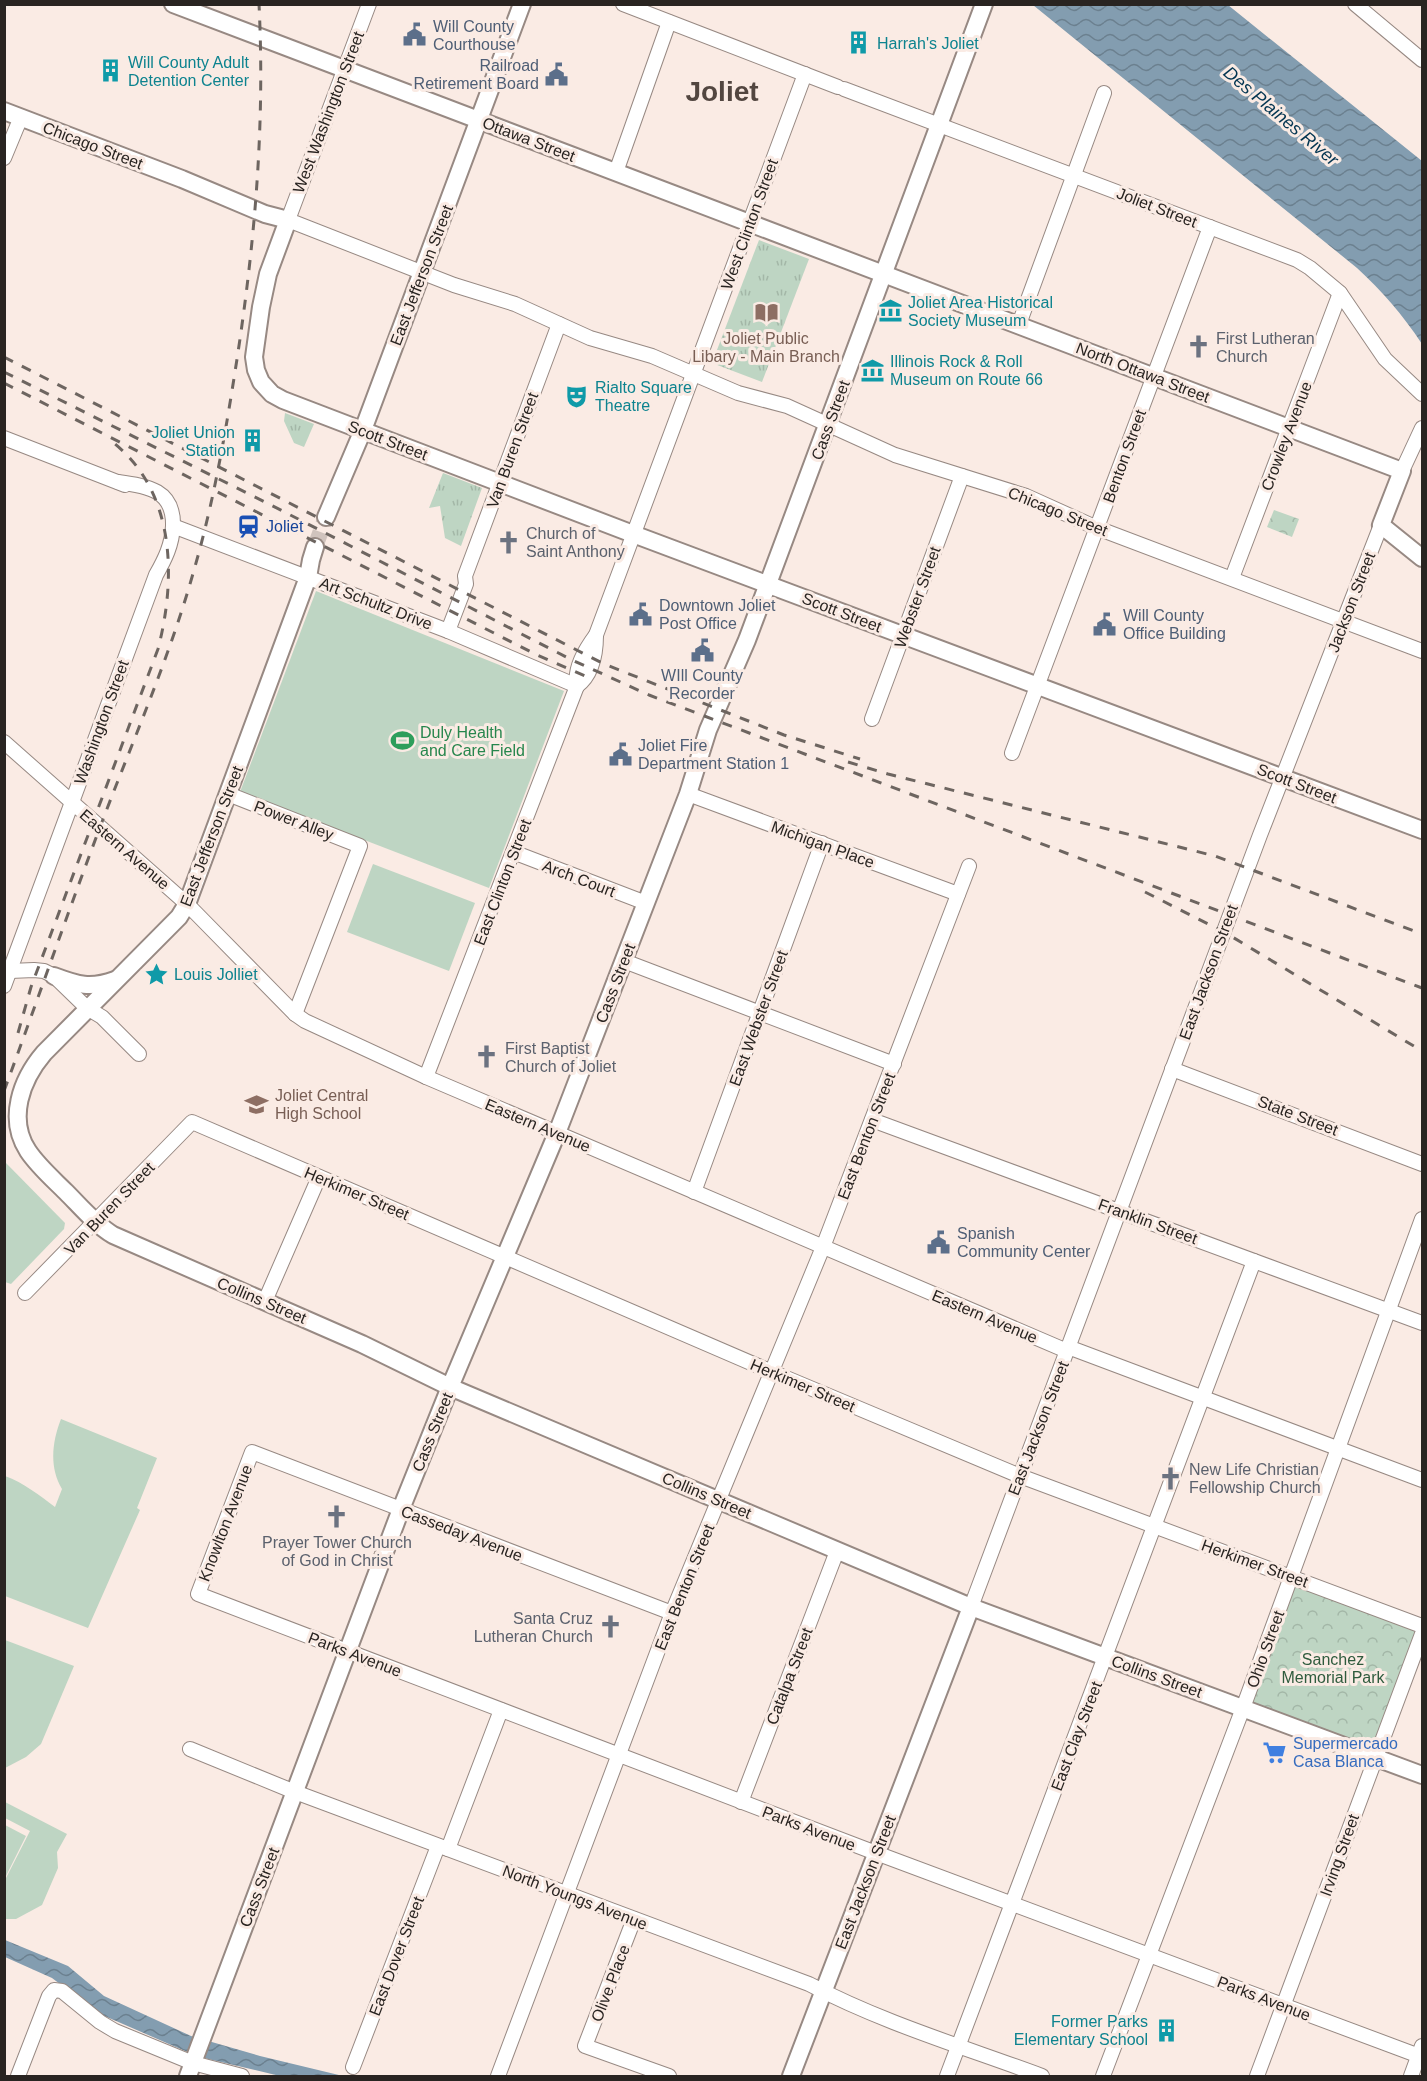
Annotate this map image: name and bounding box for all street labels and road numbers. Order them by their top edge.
street label: West Washington Street [290,29,367,195]
street label: Ottawa Street [480,114,578,165]
street label: Chicago Street [40,119,146,173]
street label: West Clinton Street [718,156,781,292]
street label: Joliet Street [1114,184,1200,231]
street label: East Jefferson Street [387,202,456,348]
street label: North Ottawa Street [1074,339,1212,406]
street label: Cass Street [808,377,853,462]
street label: Crowley Avenue [1258,379,1315,493]
street label: Van Buren Street [484,390,541,510]
street label: Benton Street [1100,407,1149,505]
street label: Scott Street [346,418,430,464]
street label: Chicago Street [1006,484,1111,539]
street label: Webster Street [891,544,944,650]
street label: Jackson Street [1325,549,1379,655]
street label: Art Schultz Drive [317,574,435,633]
street label: Scott Street [800,590,884,636]
street label: Washington Street [71,657,132,787]
street label: Scott Street [1255,761,1339,807]
street label: East Jefferson Street [177,763,246,909]
street label: Power Alley [252,798,336,843]
street label: Eastern Avenue [77,806,173,893]
street label: East Clinton Street [471,816,535,947]
street label: Michigan Place [769,818,877,871]
street label: Arch Court [540,857,618,900]
street label: East Jackson Street [1176,902,1241,1042]
street label: Cass Street [593,941,639,1025]
street label: East Webster Street [726,948,791,1088]
street label: East Benton Street [834,1070,899,1202]
street label: State Street [1255,1092,1341,1139]
street label: Eastern Avenue [483,1096,593,1155]
street label: Van Buren Street [61,1158,158,1258]
street label: Herkimer Street [302,1164,412,1223]
street label: Franklin Street [1096,1196,1200,1247]
street label: Collins Street [215,1274,309,1327]
street label: Eastern Avenue [930,1287,1040,1346]
street label: Herkimer Street [748,1356,858,1415]
street label: East Jackson Street [1005,1358,1072,1498]
street label: Cass Street [409,1390,456,1474]
street label: Knowlton Avenue [195,1462,256,1584]
street label: Collins Street [660,1469,754,1522]
street label: Casseday Avenue [399,1502,525,1564]
street label: East Benton Street [651,1521,718,1653]
street label: Herkimer Street [1199,1536,1311,1591]
street label: Ohio Street [1244,1608,1287,1690]
street label: Catalpa Street [763,1625,816,1727]
street label: Parks Avenue [306,1629,404,1680]
street label: Collins Street [1109,1652,1205,1701]
street label: East Clay Street [1048,1679,1105,1793]
street label: Parks Avenue [760,1803,858,1854]
street label: Irving Street [1317,1811,1362,1899]
street label: East Jackson Street [832,1812,899,1952]
street label: Cass Street [237,1845,283,1929]
street label: North Youngs Avenue [500,1862,650,1933]
street label: East Dover Street [366,1894,427,2018]
street label: Olive Place [588,1942,633,2024]
street label: Parks Avenue [1215,1973,1313,2024]

